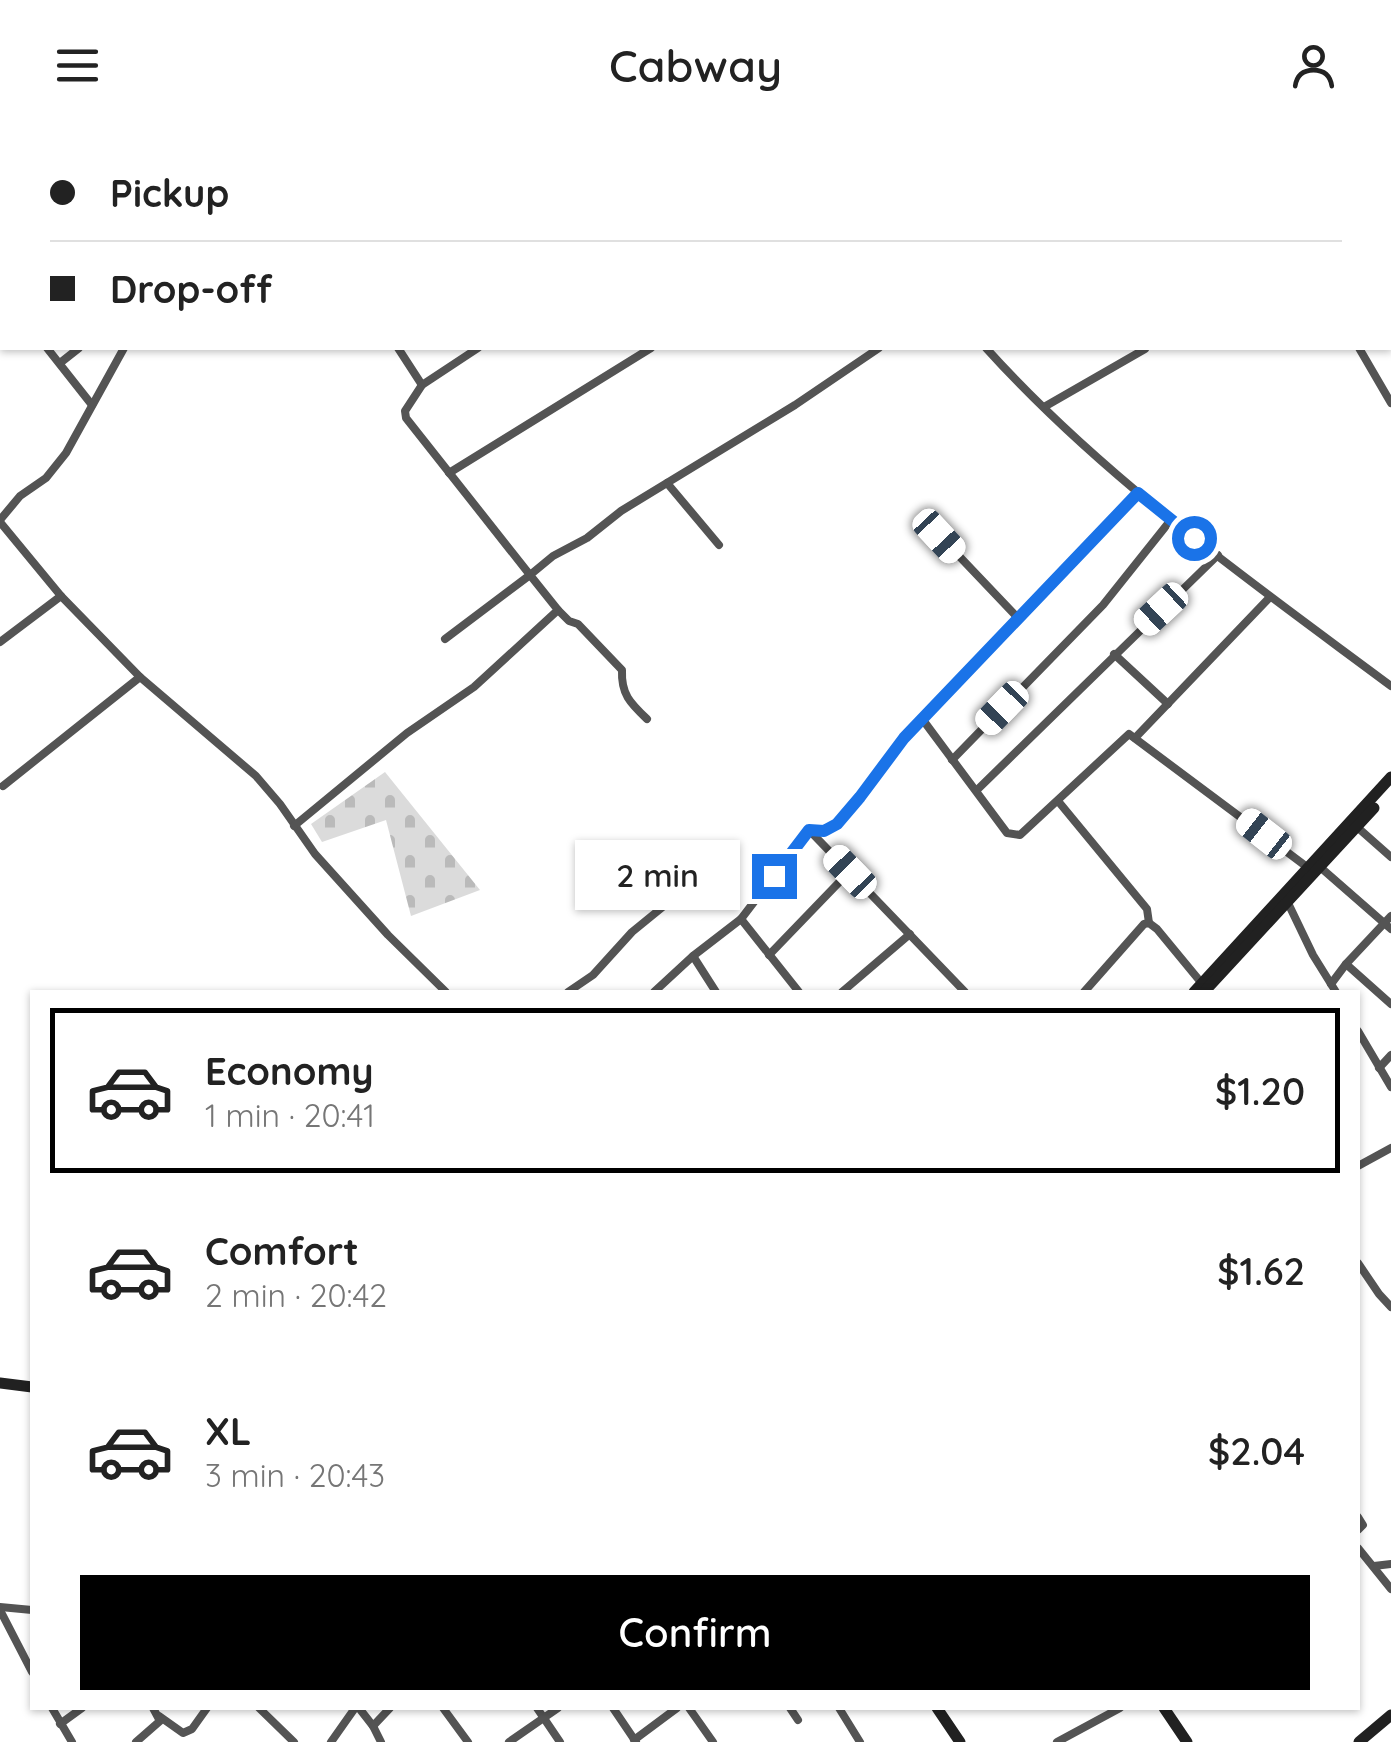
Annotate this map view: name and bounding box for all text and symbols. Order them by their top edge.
text: Cabway [609,37,782,93]
icon: menu [50,38,105,93]
icon: person [1286,38,1341,93]
text: Pickup [110,169,229,217]
text: Drop-off [110,265,272,313]
car [908,504,970,568]
route start [1172,516,1217,561]
car [1129,578,1193,640]
car [970,676,1034,740]
car [1231,804,1297,864]
car [818,840,882,904]
callout: 2 min [574,841,739,911]
route end [752,854,797,899]
text: 2 min [616,855,699,895]
icon: car [85,1046,175,1136]
text: Economy [205,1047,374,1095]
text: $1.20 [1215,1067,1305,1115]
text: 1 min · 20:41 [205,1095,375,1135]
icon: car [85,1226,175,1316]
text: Comfort [205,1227,359,1275]
text: $1.62 [1217,1247,1305,1295]
text: 2 min · 20:42 [205,1275,387,1315]
icon: car [85,1406,175,1496]
text: XL [205,1407,251,1455]
text: $2.04 [1208,1427,1305,1475]
text: 3 min · 20:43 [205,1455,385,1495]
button: Confirm [80,1575,1310,1690]

